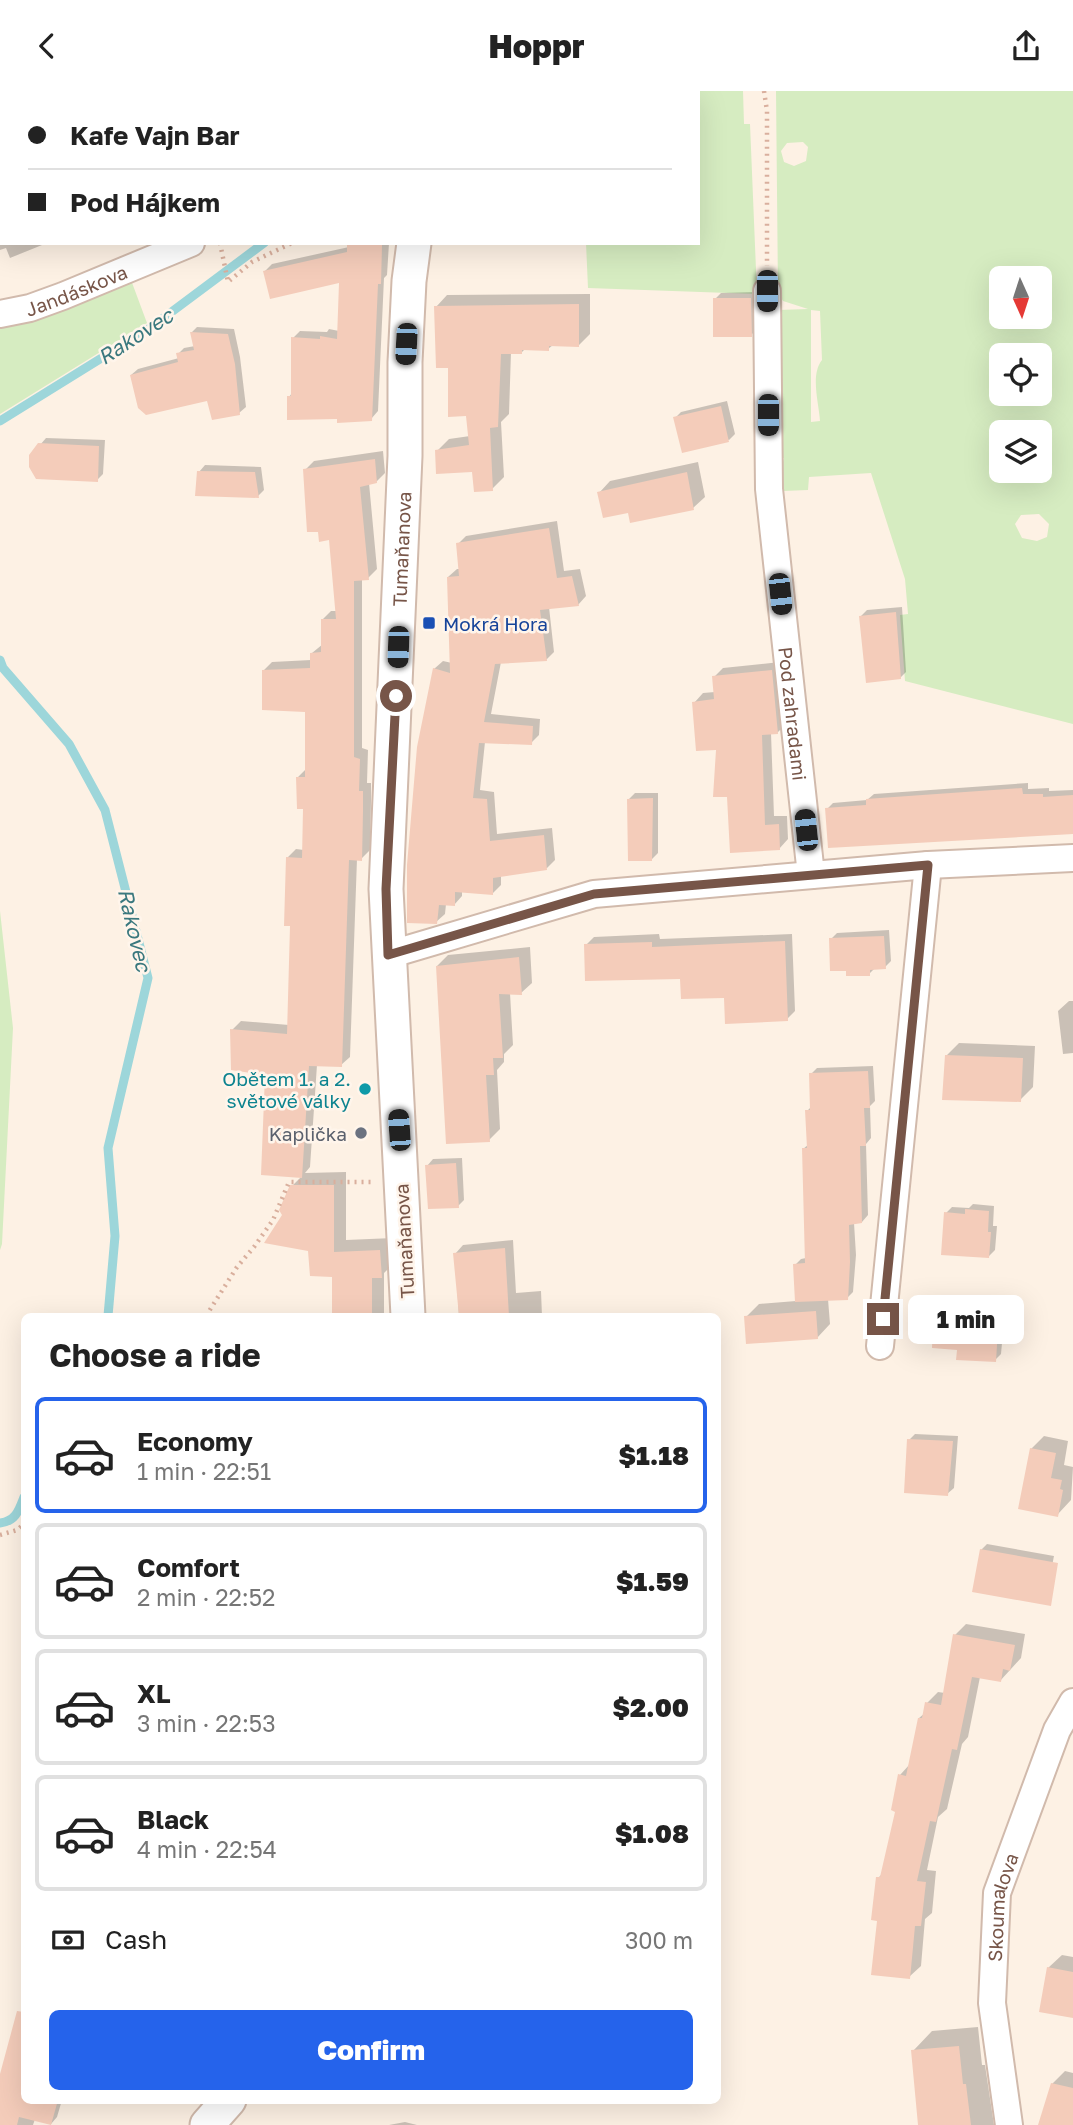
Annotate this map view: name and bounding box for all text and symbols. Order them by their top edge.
icon: back [28,27,66,65]
text: Hoppr [488,27,585,65]
icon: share [1007,27,1045,65]
text: Kafe Vajn Bar [70,120,240,151]
text: Pod Hájkem [70,187,220,218]
street label: Jandáskova [22,259,130,320]
north arrow [989,266,1052,329]
map controls [989,266,1052,483]
car [757,270,778,312]
water label: Rakovec [92,301,179,370]
car [395,322,418,366]
button: locate [989,343,1052,406]
car [758,394,779,436]
button: layers [989,420,1052,483]
street label: Tumaňanova [387,491,415,607]
car [768,572,793,616]
place label: Mokrá Hora [443,612,548,635]
marker: Mokrá Hora [421,615,437,631]
car [387,626,410,668]
street label: Pod zahradami [775,646,812,782]
route start [380,680,412,712]
car [794,808,819,852]
water label: Rakovec [113,886,158,976]
place label: Obětem 1. a 2. světové války [222,1067,351,1112]
marker: Obětem 1. a 2. světové války [357,1081,373,1097]
car [388,1108,411,1152]
place label: Kaplička [269,1122,347,1145]
marker: Kaplička [353,1125,369,1141]
street label: Tumaňanova [390,1183,418,1299]
callout: 1 min [908,1295,1023,1343]
route end [867,1303,899,1335]
text: 1 min [937,1305,995,1333]
text: Choose a ride [49,1336,261,1374]
icon: car [53,1424,116,1487]
text: Economy [137,1426,253,1457]
text: $1.18 [619,1440,689,1471]
text: 1 min · 22:51 [137,1457,271,1485]
icon: car [53,1550,116,1613]
text: Comfort [137,1552,240,1583]
text: $1.59 [616,1566,689,1597]
text: 2 min · 22:52 [137,1583,275,1611]
icon: car [53,1676,116,1739]
text: XL [137,1678,171,1709]
text: $2.00 [613,1692,689,1723]
text: 3 min · 22:53 [137,1709,276,1737]
icon: car [53,1802,116,1865]
text: Black [137,1804,209,1835]
text: $1.08 [615,1818,689,1849]
text: 4 min · 22:54 [137,1835,277,1863]
street label: Skoumalova [982,1850,1022,1962]
icon: cash [49,1921,87,1959]
text: Cash [105,1924,167,1955]
text: 300 m [625,1926,693,1954]
button: Confirm [49,2010,693,2090]

